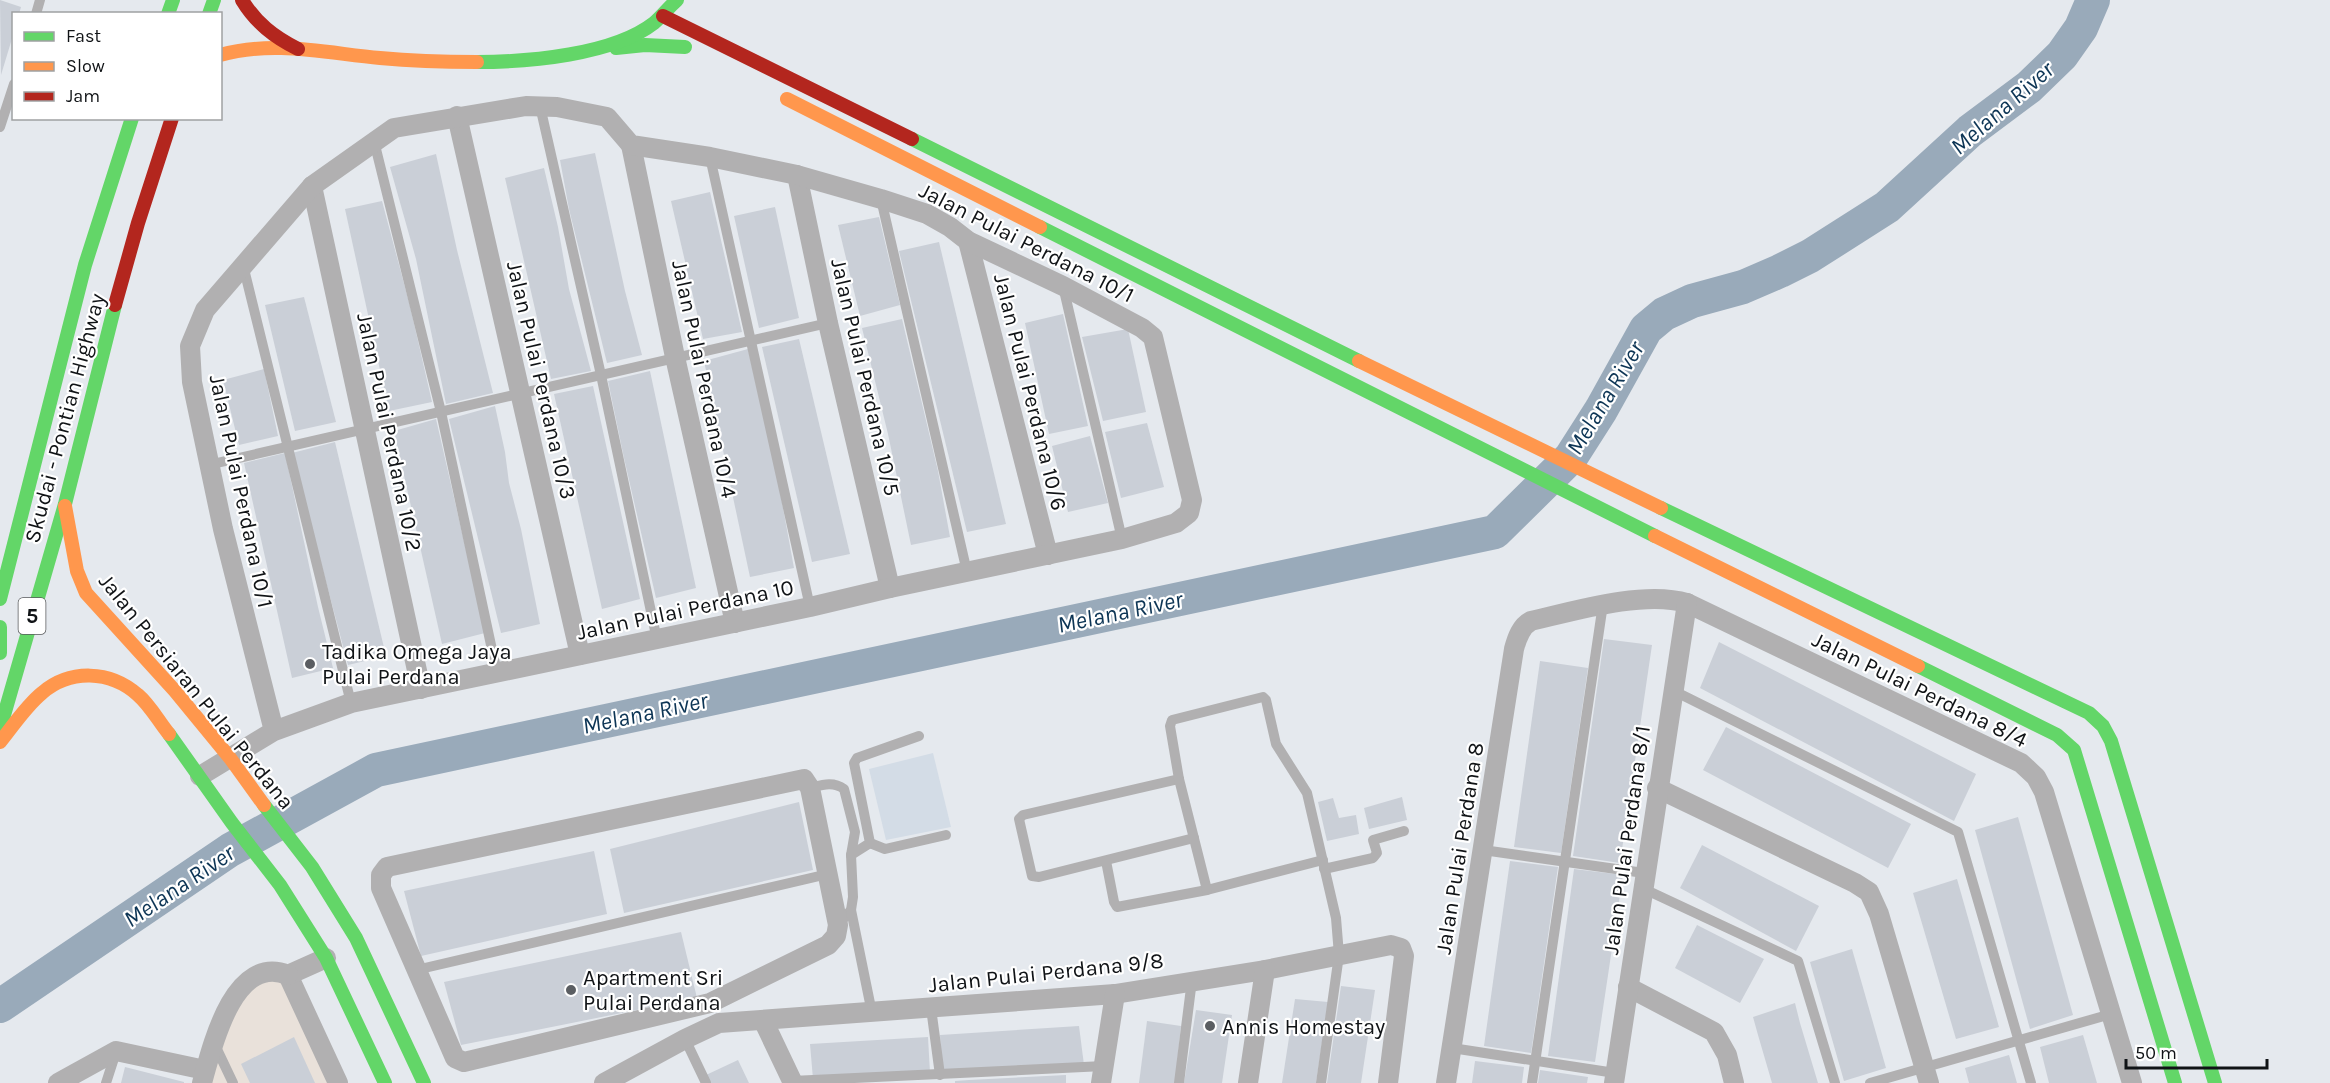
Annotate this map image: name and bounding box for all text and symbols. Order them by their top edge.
legend [12,12,222,120]
text: Fast [66,25,101,47]
text: Slow [66,55,105,77]
water label: Melana River [1945,55,2060,160]
text: Jam [66,85,100,107]
street label: Jalan Pulai Perdana 10/1 [915,177,1138,308]
street label: Jalan Pulai Perdana 10/5 [825,256,905,498]
street label: Jalan Pulai Perdana 10/4 [666,258,742,501]
street label: Jalan Pulai Perdana 10/3 [501,259,581,502]
street label: Jalan Pulai Perdana 10/6 [988,271,1072,513]
street label: Skudai - Pontian Highway [19,291,111,546]
street label: Jalan Pulai Perdana 10/2 [351,311,427,554]
water label: Melana River [1560,335,1650,460]
street label: Jalan Pulai Perdana 10/1 [204,372,278,610]
street label: Jalan Persiaran Pulai Perdana [93,569,299,815]
street label: Jalan Pulai Perdana 10 [575,574,796,646]
water label: Melana River [1055,585,1186,639]
road number: 5 [18,598,46,634]
street label: Jalan Pulai Perdana 8/4 [1808,627,2031,753]
place label: Tadika Omega Jaya Pulai Perdana [322,639,512,690]
marker: Tadika Omega Jaya Pulai Perdana [303,657,317,671]
water label: Melana River [580,686,711,740]
street label: Jalan Pulai Perdana 8/1 [1598,724,1656,956]
street label: Jalan Pulai Perdana 8 [1430,740,1490,956]
water label: Melana River [118,838,240,933]
street label: Jalan Pulai Perdana 9/8 [927,948,1165,998]
place label: Apartment Sri Pulai Perdana [583,965,723,1016]
marker: Apartment Sri Pulai Perdana [564,983,578,997]
place label: Annis Homestay [1222,1014,1385,1040]
marker: Annis Homestay [1203,1019,1217,1033]
scale bar [2126,1032,2267,1070]
text: 50 m [2135,1042,2177,1064]

